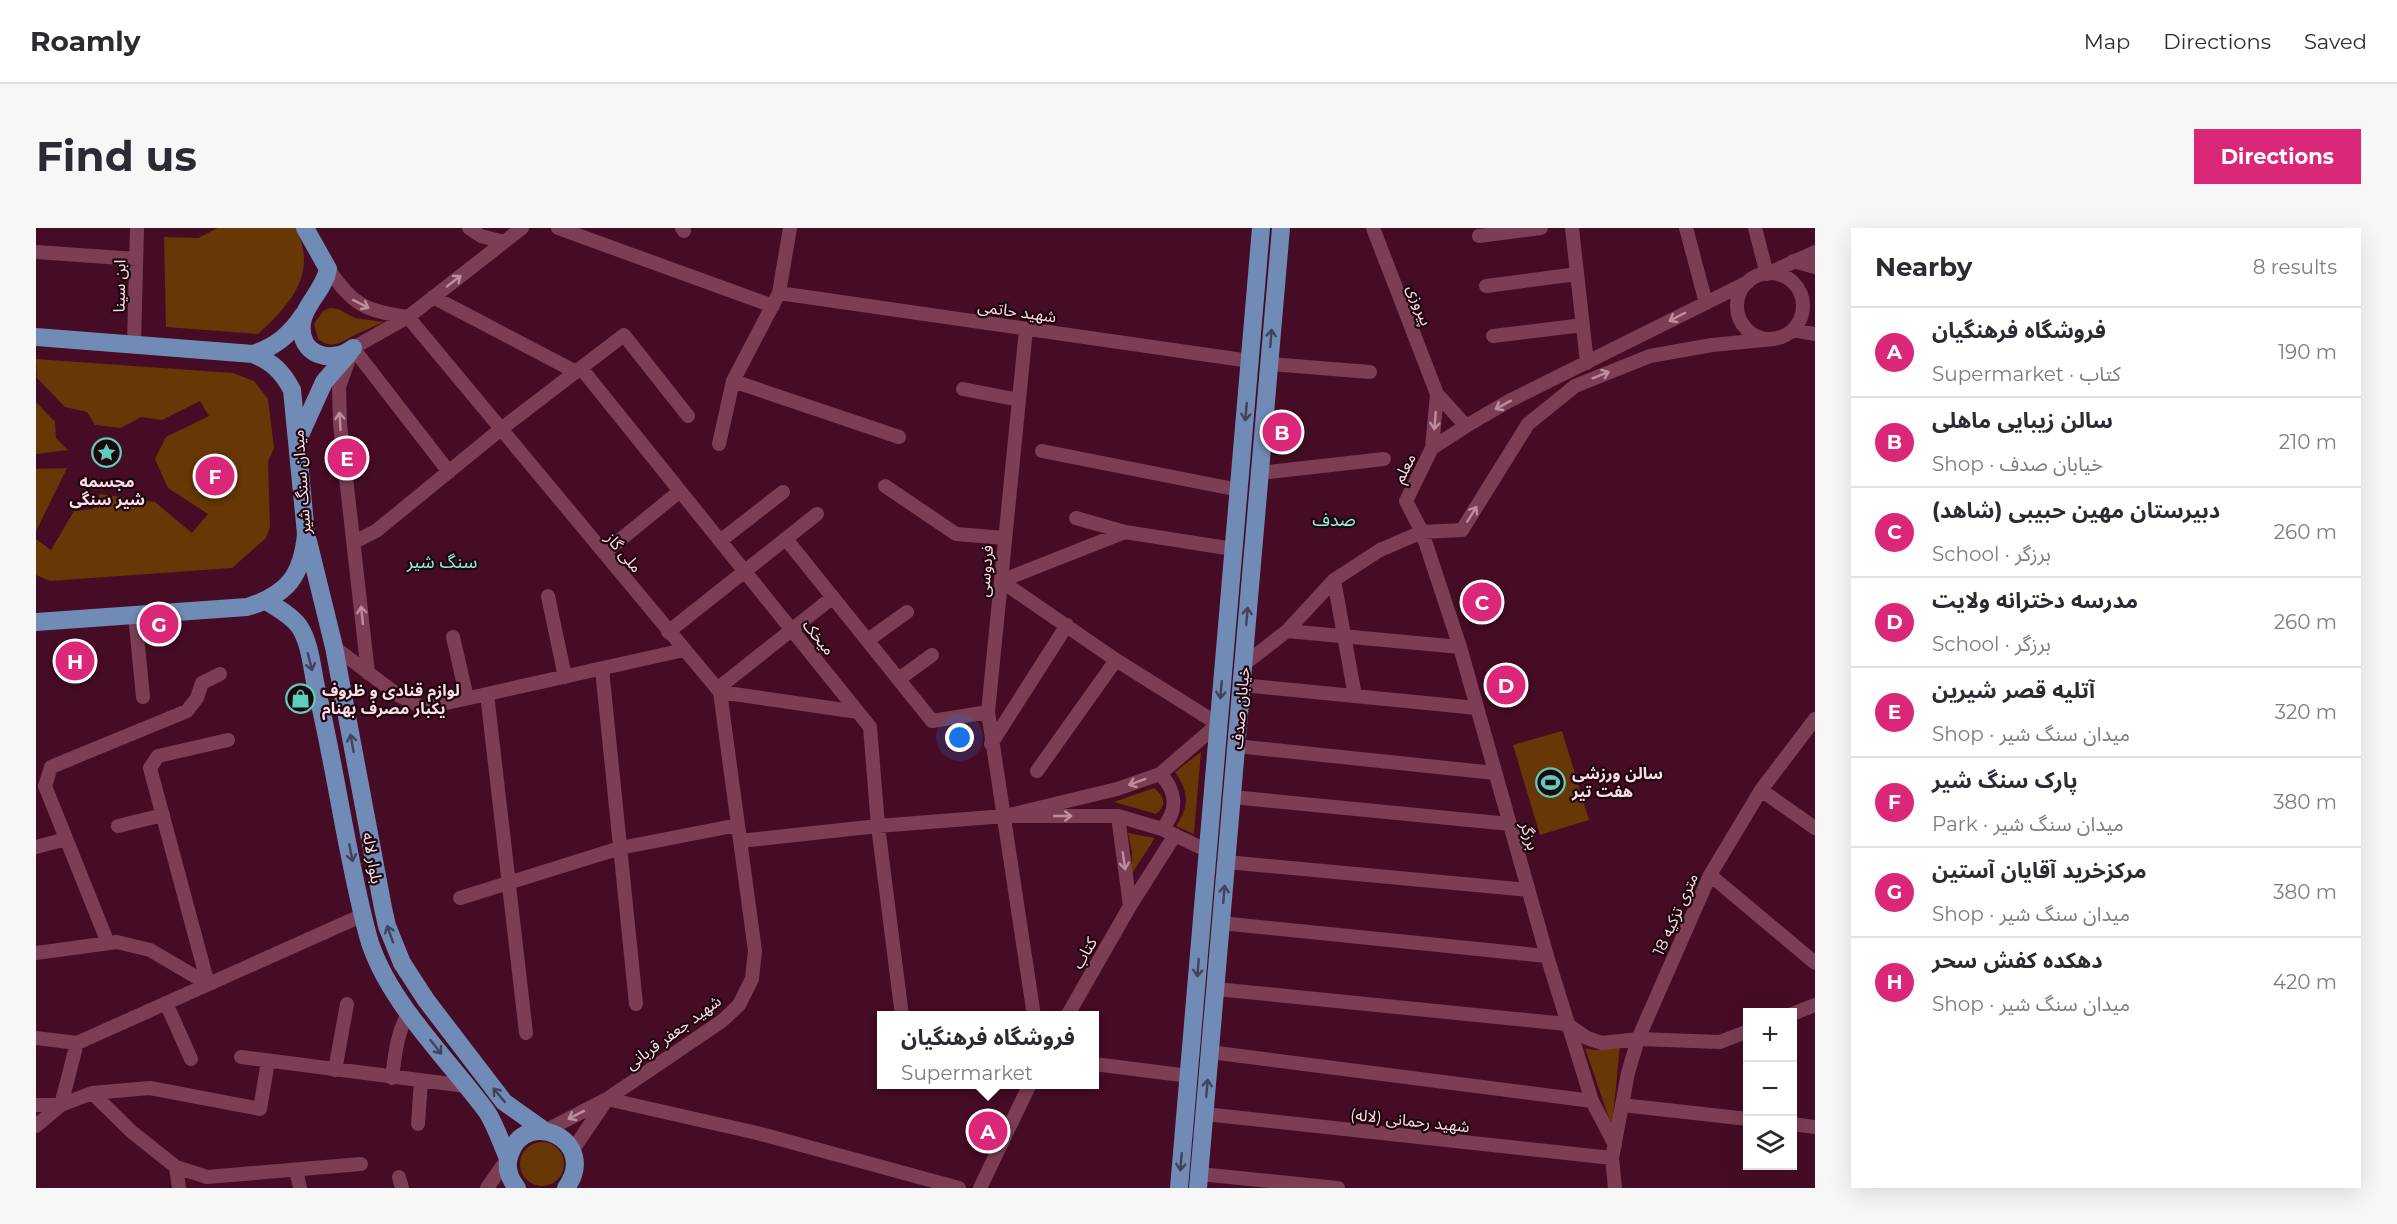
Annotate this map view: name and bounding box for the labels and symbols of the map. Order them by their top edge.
street label: ابن سینا [110,260,129,312]
one-way arrow [446,275,462,287]
street label: پیروزی [1402,282,1436,329]
street label: شهید حاتمی [976,297,1057,326]
one-way arrow [352,298,369,310]
one-way arrow [1669,312,1687,324]
one-way arrow [1266,328,1277,348]
one-way arrow [1591,369,1610,380]
one-way arrow [1495,399,1512,411]
one-way arrow [1240,401,1251,421]
pin: B [1262,410,1302,454]
one-way arrow [1429,411,1440,430]
one-way arrow [335,412,346,432]
street label: میدان سنگ شیر [288,429,315,536]
pin: E [328,436,366,480]
place icon: مجسمه شیر سنگی [91,437,123,469]
street label: معلم [1389,450,1423,488]
pin: F [196,454,234,498]
place label: مجسمه شیر سنگی [69,472,145,509]
one-way arrow [1465,506,1478,523]
district label: صدف [1312,509,1356,531]
street label: ملی گاز [601,528,646,576]
street label: فردوسی [974,544,997,598]
district label: سنگ شیر [406,551,477,573]
pin: C [1462,580,1502,625]
pin: G [140,602,178,646]
one-way arrow [356,606,367,626]
one-way arrow [1242,606,1253,626]
street label: میخک [799,616,839,659]
pin: H [56,638,94,684]
one-way arrow [305,653,317,672]
pin: D [1486,662,1526,708]
street label: خیابان صدف [1227,666,1254,750]
one-way arrow [1215,679,1226,699]
place label: لوازم قنادی و ظروف یکبار مصرف بهنام [322,681,460,720]
shop icon: لوازم قنادی و ظروف یکبار مصرف بهنام [285,683,317,715]
your location [945,723,974,752]
one-way arrow [346,734,357,753]
place label: سالن ورزشی هفت تیر [1571,764,1663,801]
sports icon: سالن ورزشی هفت تیر [1535,766,1567,798]
one-way arrow [1128,777,1147,788]
one-way arrow [1053,810,1073,822]
street label: برزگر [1516,819,1543,853]
street label: بلوار لاله [359,831,386,885]
one-way arrow [346,843,357,862]
one-way arrow [1118,851,1129,871]
street label: 18 متری تزکیه [1649,870,1702,958]
one-way arrow [1219,884,1230,904]
one-way arrow [384,925,395,944]
street label: کتاب [1068,934,1101,972]
one-way arrow [1192,957,1203,977]
street label: شهید جعفر قربانی [622,991,725,1073]
one-way arrow [430,1039,443,1055]
one-way arrow [1202,1078,1213,1098]
one-way arrow [492,1087,505,1103]
street label: شهید رحمانی (لاله) [1349,1105,1471,1136]
pin: A [968,1108,1008,1154]
one-way arrow [568,1109,585,1121]
one-way arrow [1176,1152,1187,1172]

